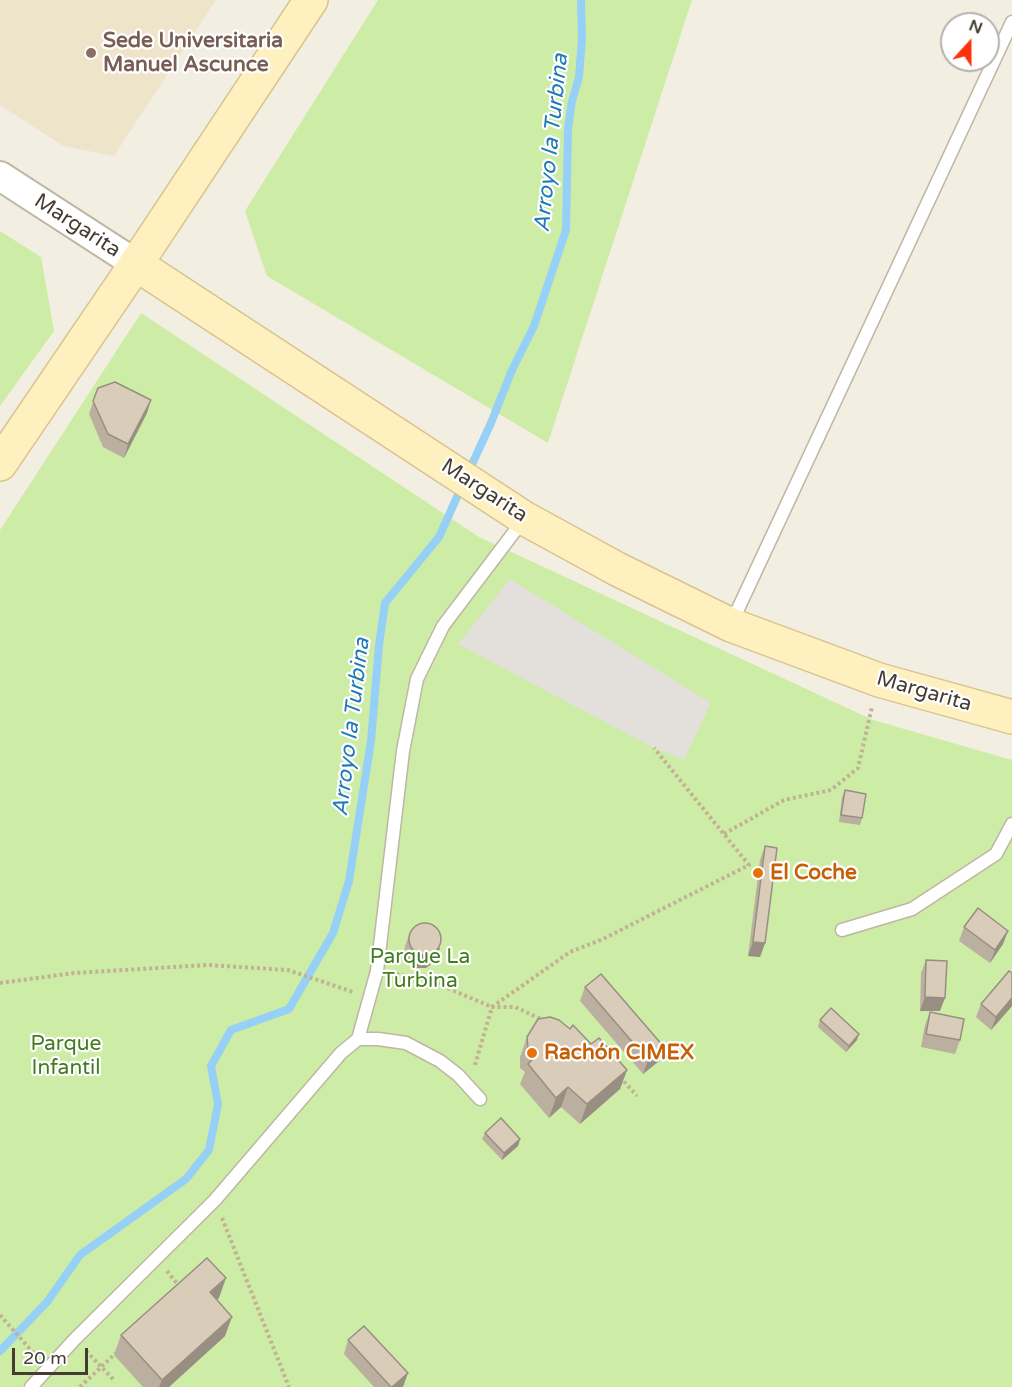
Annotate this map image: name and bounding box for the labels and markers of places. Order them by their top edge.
place label: Sede Universitaria Manuel Ascunce [103,28,283,78]
marker: Sede Universitaria Manuel Ascunce [84,46,98,60]
place label: El Coche [770,860,857,886]
marker: El Coche [751,866,765,880]
place label: Rachón CIMEX [544,1040,694,1066]
marker: Rachón CIMEX [525,1046,539,1060]

